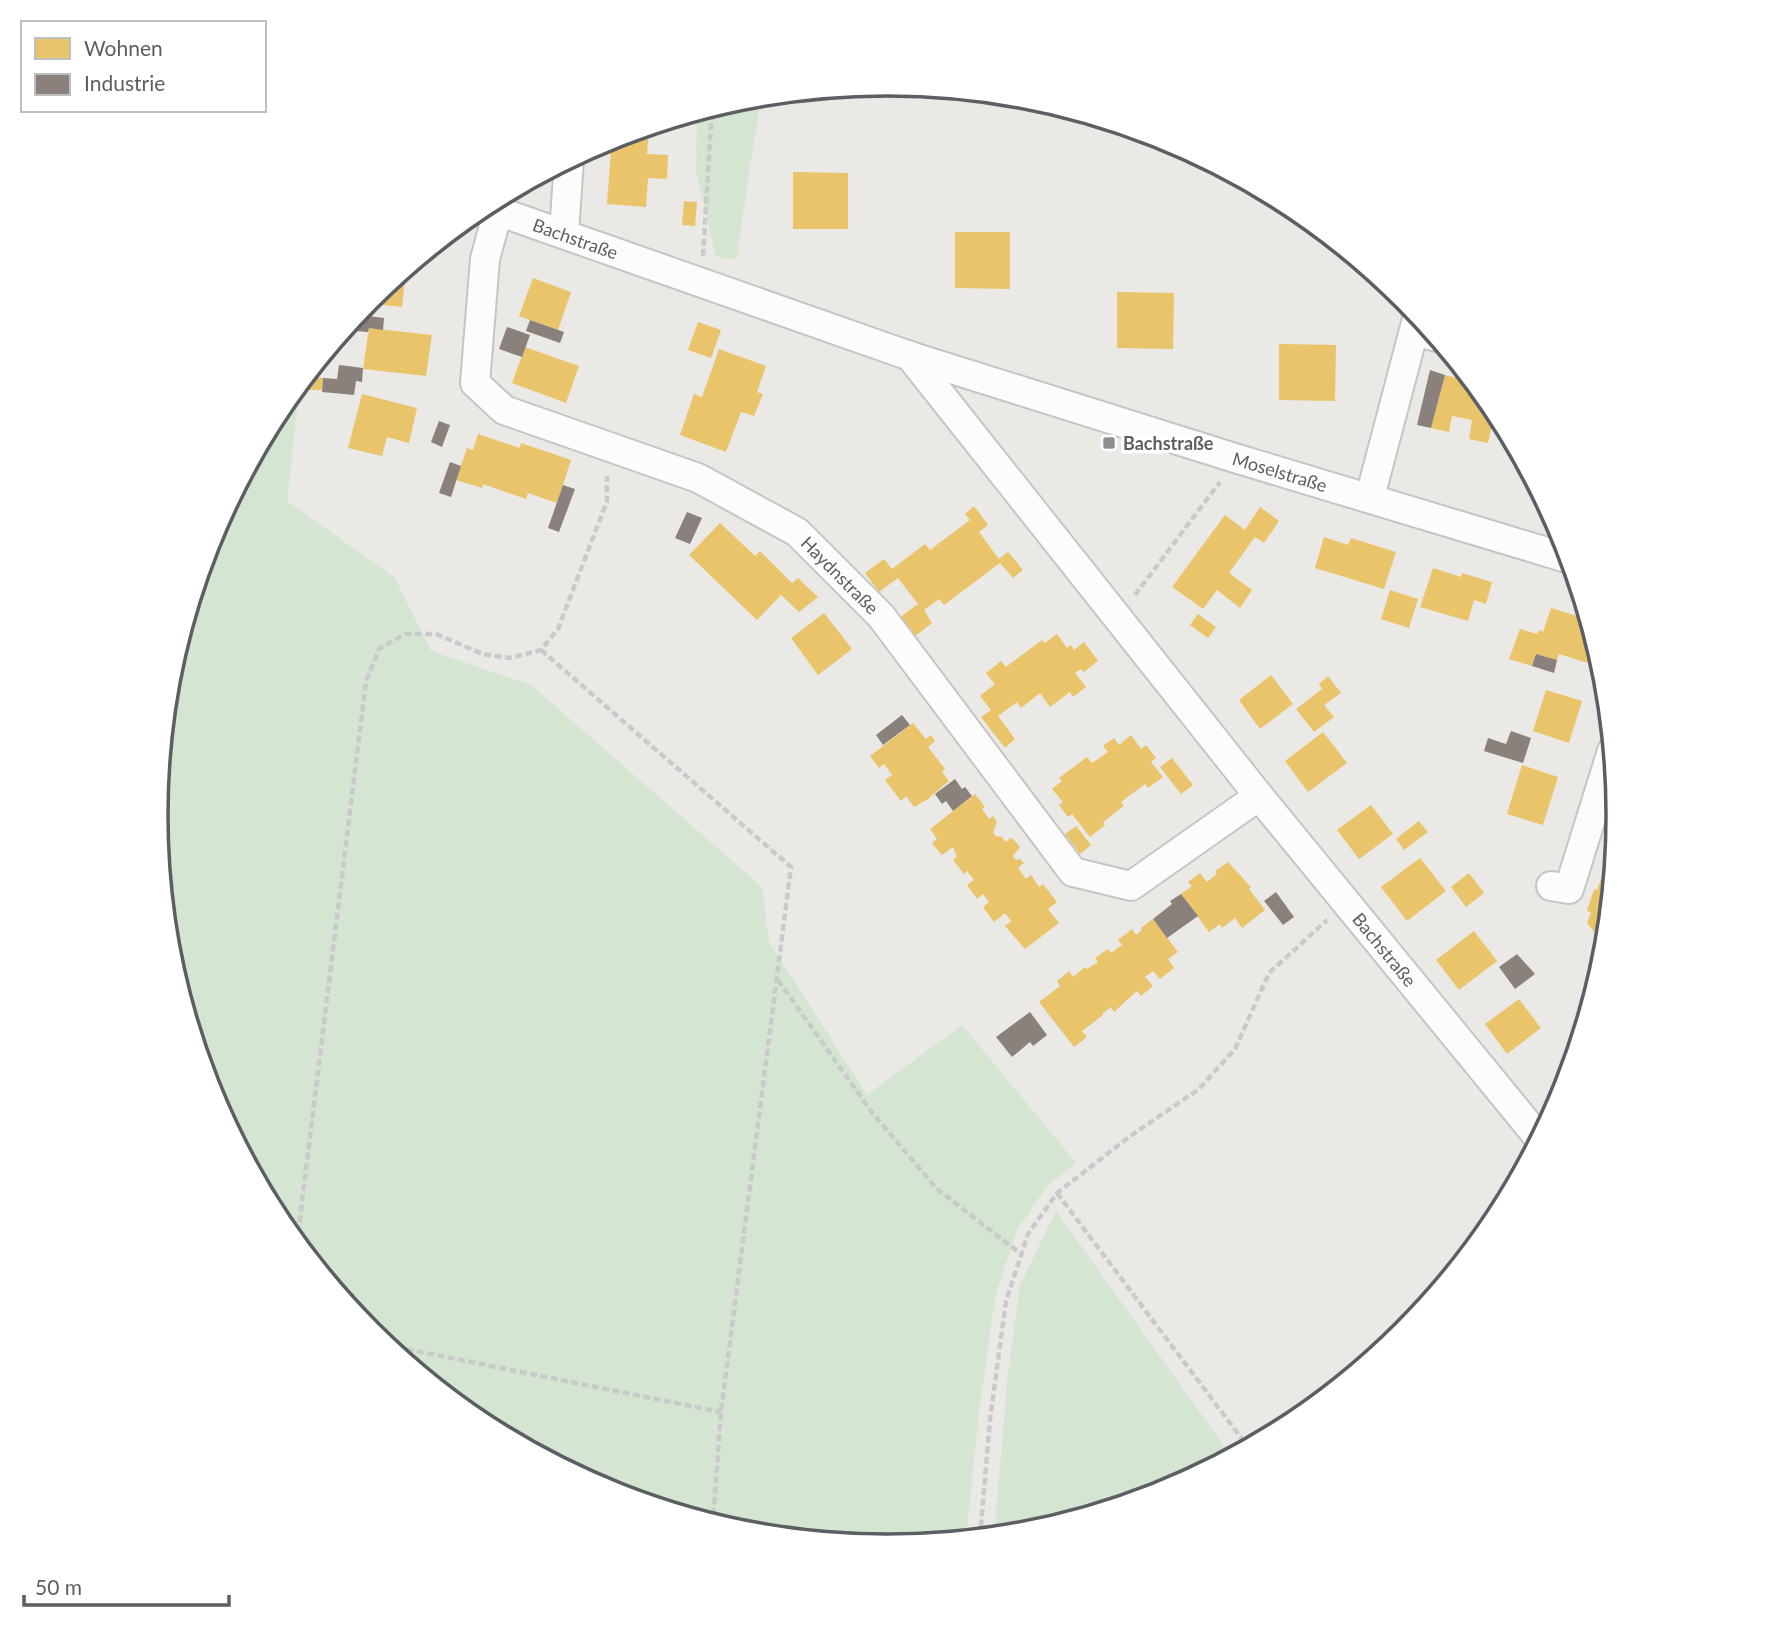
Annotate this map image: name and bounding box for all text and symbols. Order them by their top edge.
legend [21,21,266,112]
text: Wohnen [84,35,163,60]
text: Industrie [84,70,165,95]
street label: Bachstraße [530,213,621,264]
place label: Bachstraße [1123,432,1214,454]
marker: Bachstraße [1101,435,1117,451]
street label: Moselstraße [1230,447,1330,496]
street label: Haydnstraße [797,532,884,619]
street label: Bachstraße [1348,908,1421,991]
scale bar [24,1564,229,1608]
text: 50 m [35,1574,82,1599]

